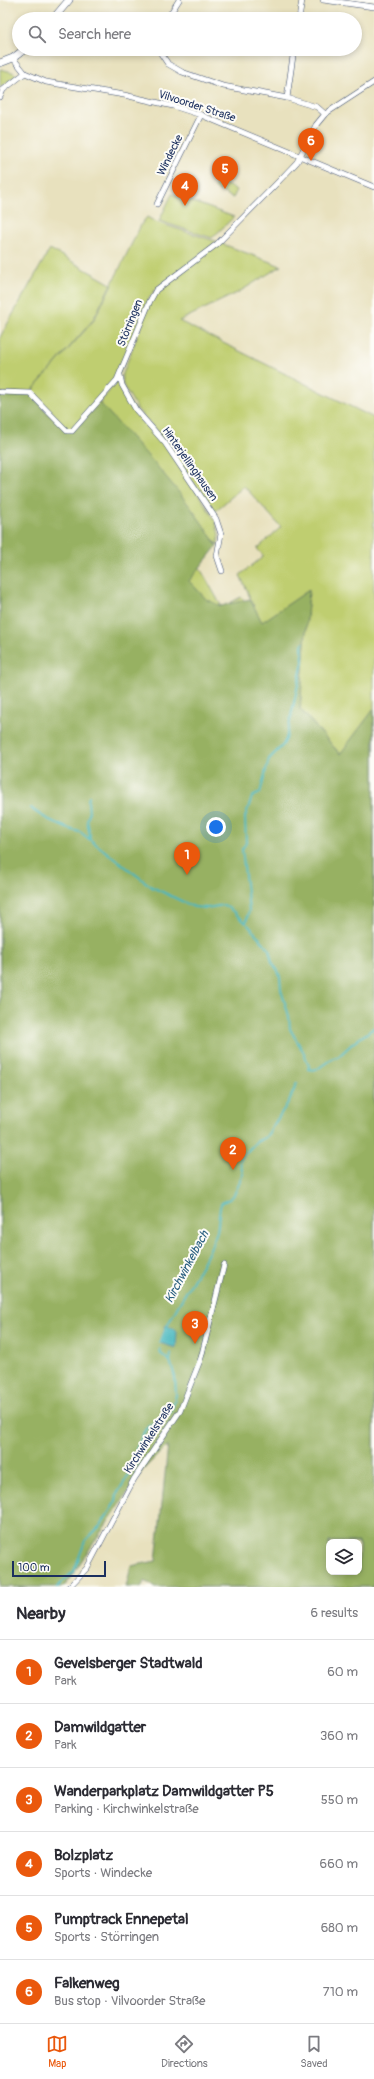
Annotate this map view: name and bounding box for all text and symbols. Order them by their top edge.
search box [12,12,362,56]
icon: search [26,23,48,45]
text: Search here [58,25,131,44]
street label: Vilvoorder Straße [157,87,238,125]
pin: 6 [298,128,324,161]
street label: Windecke [155,132,186,178]
pin: 5 [212,156,238,189]
pin: 4 [172,173,198,206]
street label: Störringen [115,297,145,349]
street label: Hinterjellinghausen [160,424,220,504]
your location [206,817,226,837]
pin: 1 [174,842,200,875]
pin: 2 [220,1137,246,1170]
water label: Kirchwinkelbach [162,1227,213,1306]
pin: 3 [182,1311,208,1344]
street label: Kirchwinkelstraße [121,1400,177,1476]
map controls [326,1539,362,1575]
button: layers [326,1539,362,1575]
scale bar [12,1559,106,1578]
text: 100 m [18,1561,49,1574]
text: Nearby [16,1603,65,1624]
text: 6 results [311,1605,358,1621]
text: Gevelsberger Stadtwald [54,1654,203,1673]
text: 1 [26,1664,32,1680]
text: 60 m [327,1664,358,1680]
text: Park [54,1673,77,1689]
text: Damwildgatter [54,1718,146,1737]
text: 2 [25,1728,33,1744]
text: 360 m [320,1728,358,1744]
text: Park [54,1737,77,1753]
text: Wanderparkplatz Damwildgatter P5 [54,1782,274,1801]
text: 3 [25,1792,33,1808]
text: 550 m [321,1792,358,1808]
text: Parking · Kirchwinkelstraße [54,1801,199,1817]
text: Bolzplatz [54,1846,113,1865]
text: 4 [25,1856,33,1872]
text: 660 m [320,1856,358,1872]
text: Sports · Windecke [54,1865,152,1881]
text: Pumptrack Ennepetal [54,1910,189,1929]
text: 5 [25,1920,33,1936]
text: 680 m [321,1920,358,1936]
text: Sports · Störringen [54,1929,159,1945]
text: Falkenweg [54,1974,120,1993]
text: 6 [25,1984,33,2000]
text: 710 m [323,1984,358,2000]
text: Bus stop · Vilvoorder Straße [54,1993,205,2009]
tab: Map [46,2033,68,2070]
tab: Directions [161,2033,208,2070]
tab: Saved [300,2033,328,2070]

